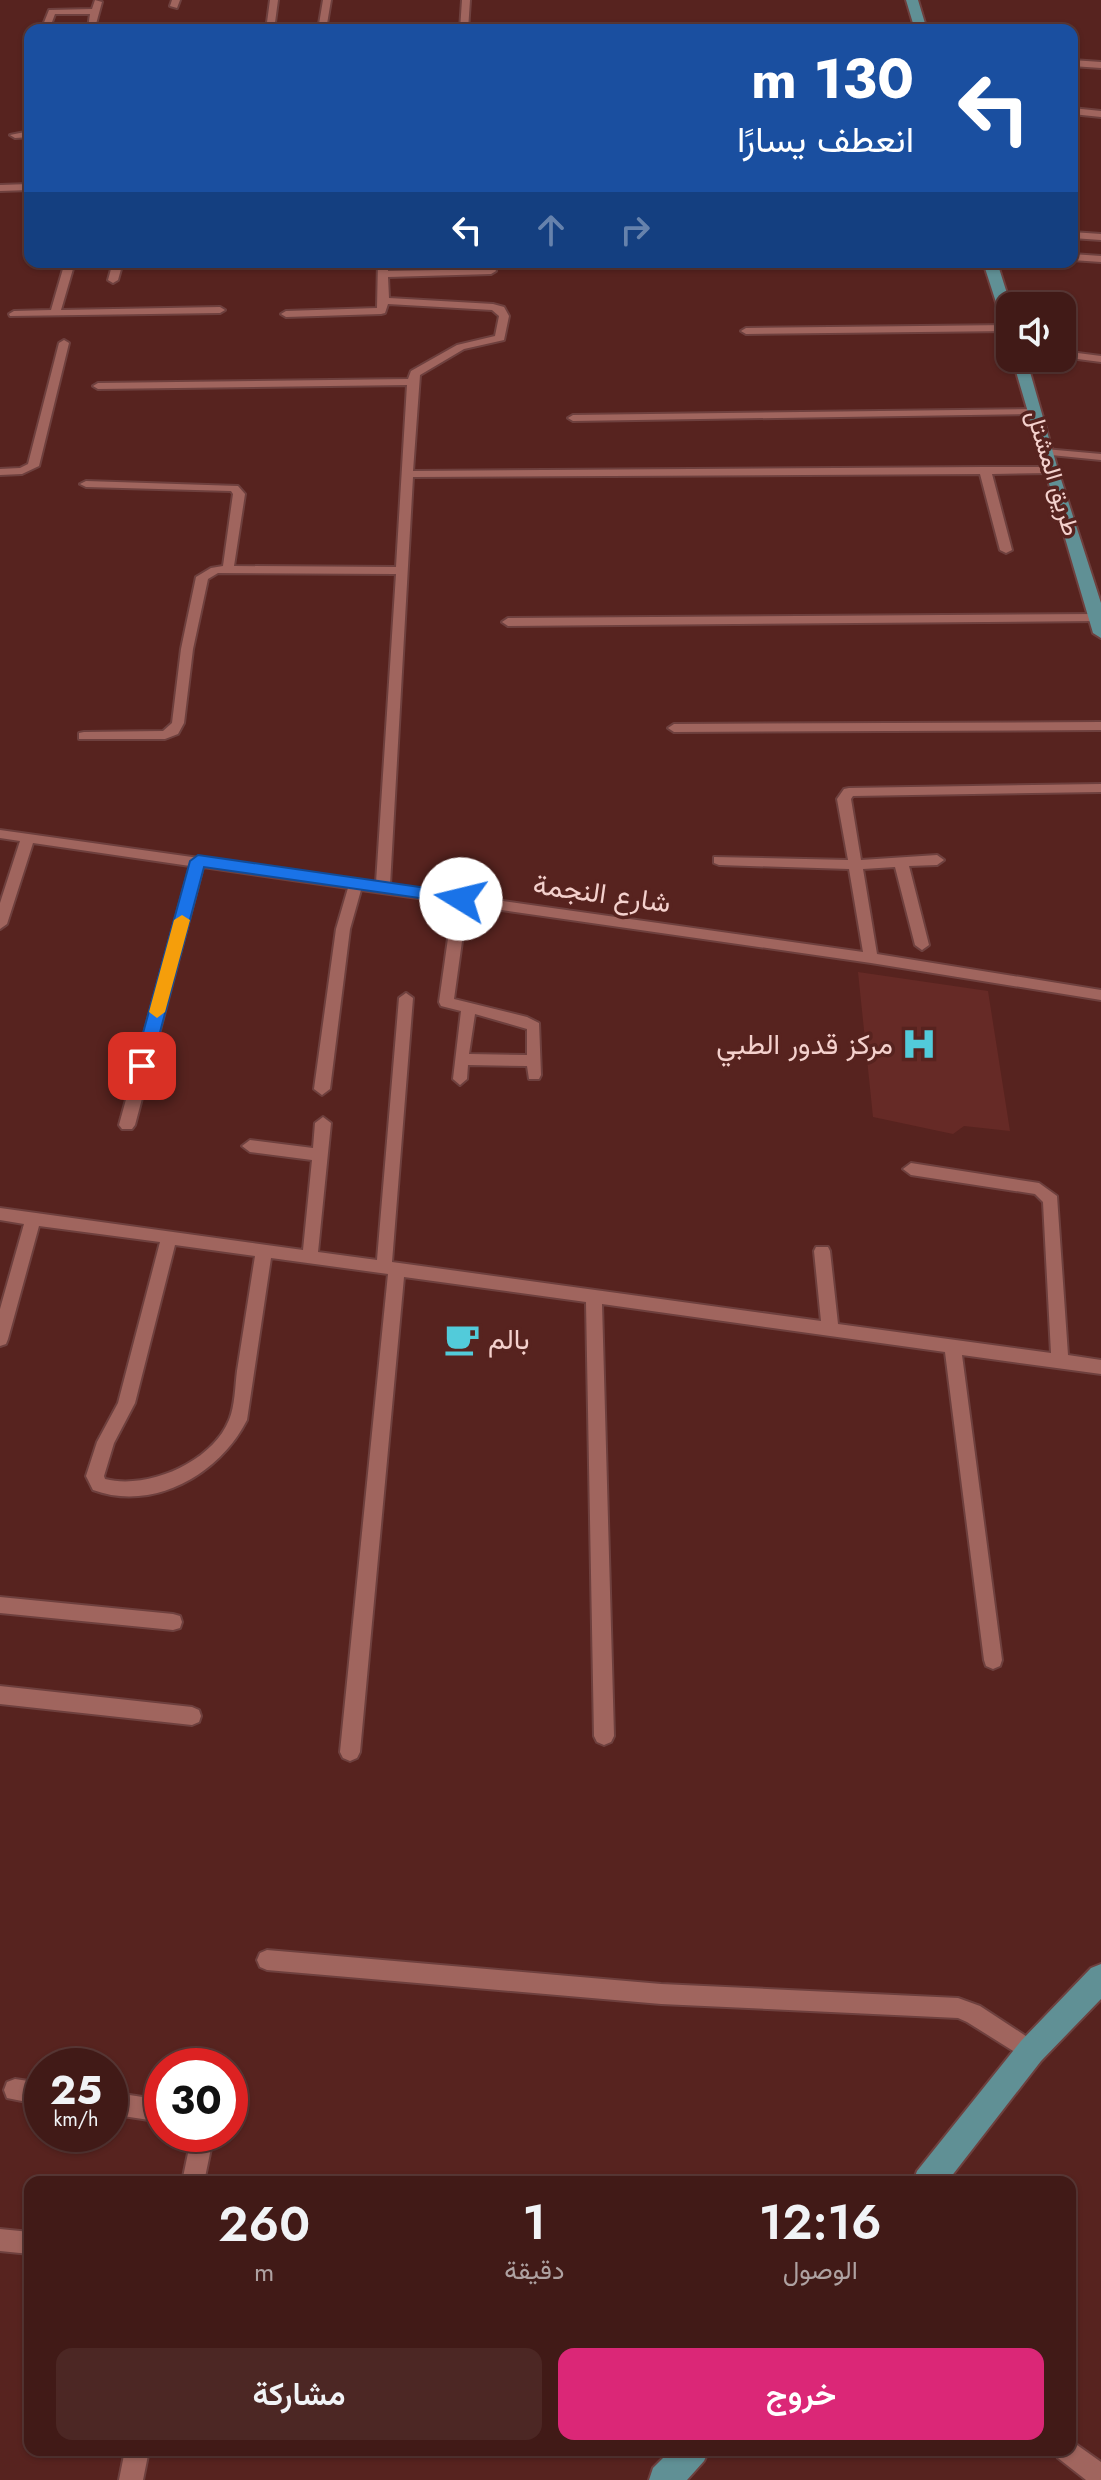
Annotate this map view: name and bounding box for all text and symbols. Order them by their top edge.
text: 130 m [751,38,914,119]
icon: left [942,56,1046,160]
text: انعطف يسارًا [737,113,914,165]
icon: left [445,208,489,252]
icon: ahead [529,208,573,252]
icon: right [613,208,657,252]
map controls [996,292,1076,372]
button: sound [996,292,1076,372]
street label: طريق المشتل [1018,406,1089,540]
position arrow [419,857,503,941]
street label: شارع النجمة [531,864,673,923]
place label: مركز قدور الطبي [716,1024,893,1067]
hospital icon: مركز قدور الطبي [900,1025,938,1063]
pin [108,1032,176,1100]
icon: arrive [120,1044,164,1088]
place label: بالم [488,1319,529,1360]
cafe icon: بالم [443,1320,481,1358]
speed limit sign: 30 [144,2048,248,2152]
text: 25 [50,2061,102,2119]
text: km/h [53,2105,99,2134]
text: 1 [523,2188,546,2257]
text: 12:16 [759,2188,882,2257]
text: 260 [218,2190,310,2259]
text: دقيقة [504,2251,564,2289]
text: الوصول [783,2251,858,2289]
text: m [254,2253,274,2291]
button: مشاركة [56,2348,542,2440]
button: خروج [558,2348,1044,2440]

